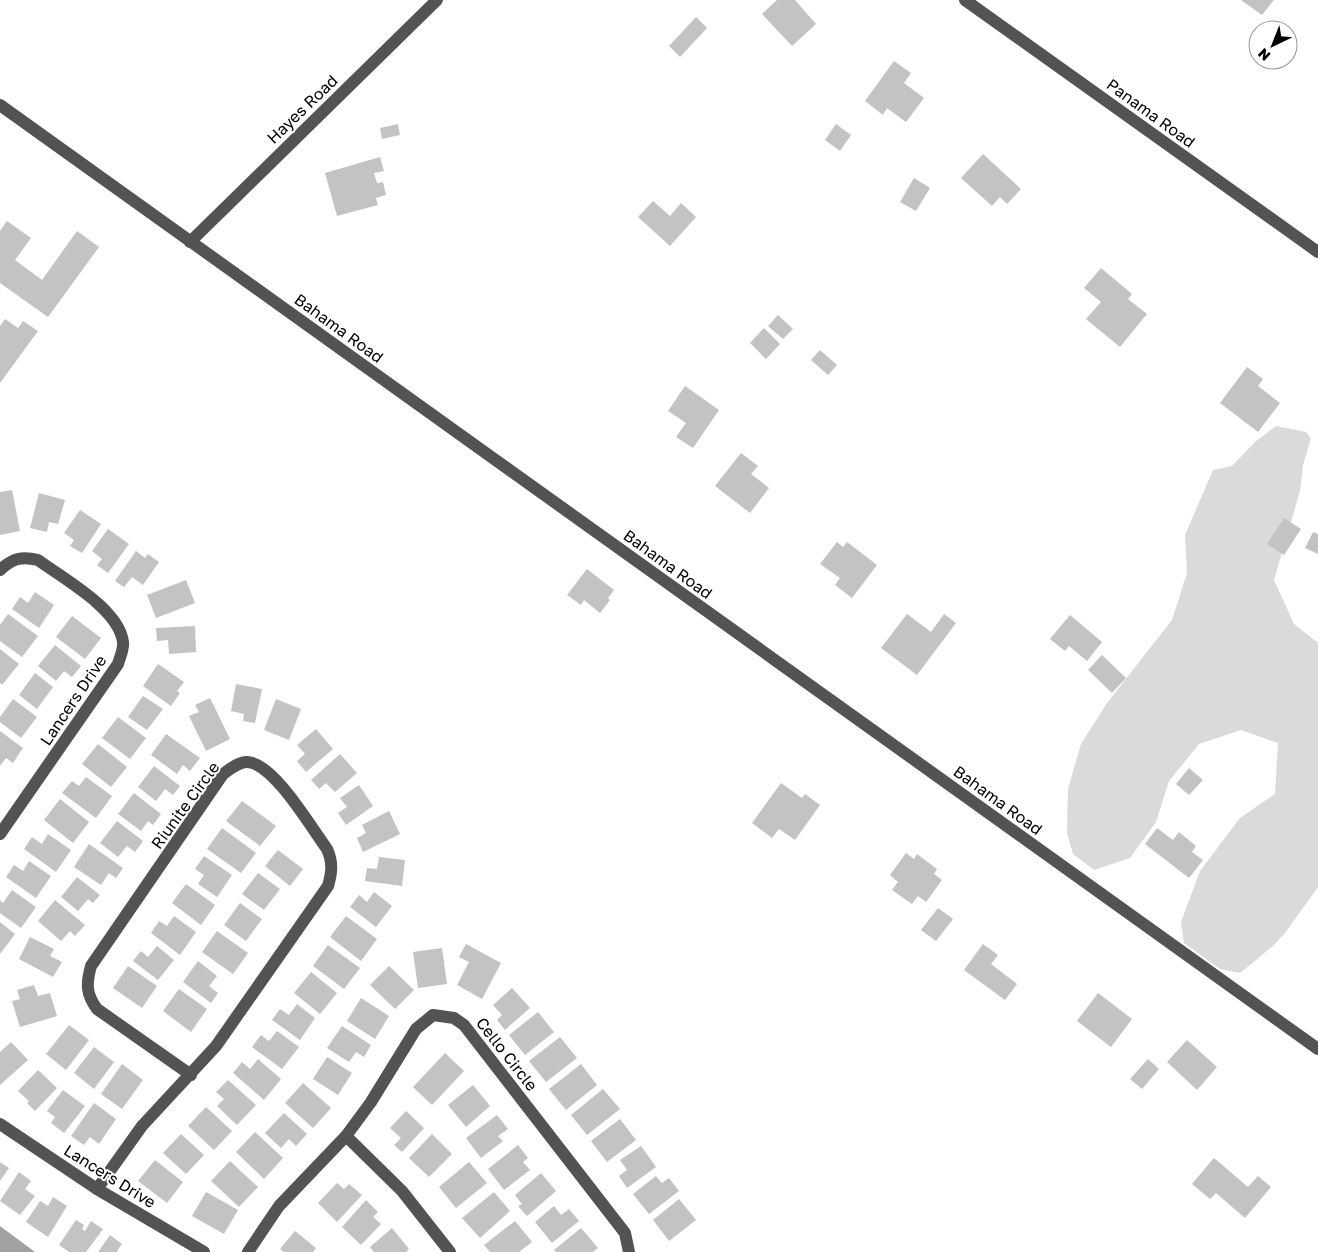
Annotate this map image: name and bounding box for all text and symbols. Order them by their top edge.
north arrow [1248,20,1298,70]
text: N [1254,45,1273,65]
street label: Hayes Road [263,70,341,148]
street label: Panama Road [1103,74,1199,152]
street label: Bahama Road [291,289,387,367]
street label: Bahama Road [620,525,716,603]
street label: Lancers Drive [35,651,111,749]
street label: Riunite Circle [147,758,223,852]
street label: Bahama Road [950,761,1046,839]
street label: Cello Circle [472,1013,542,1095]
street label: Lancers Drive [60,1140,160,1212]

